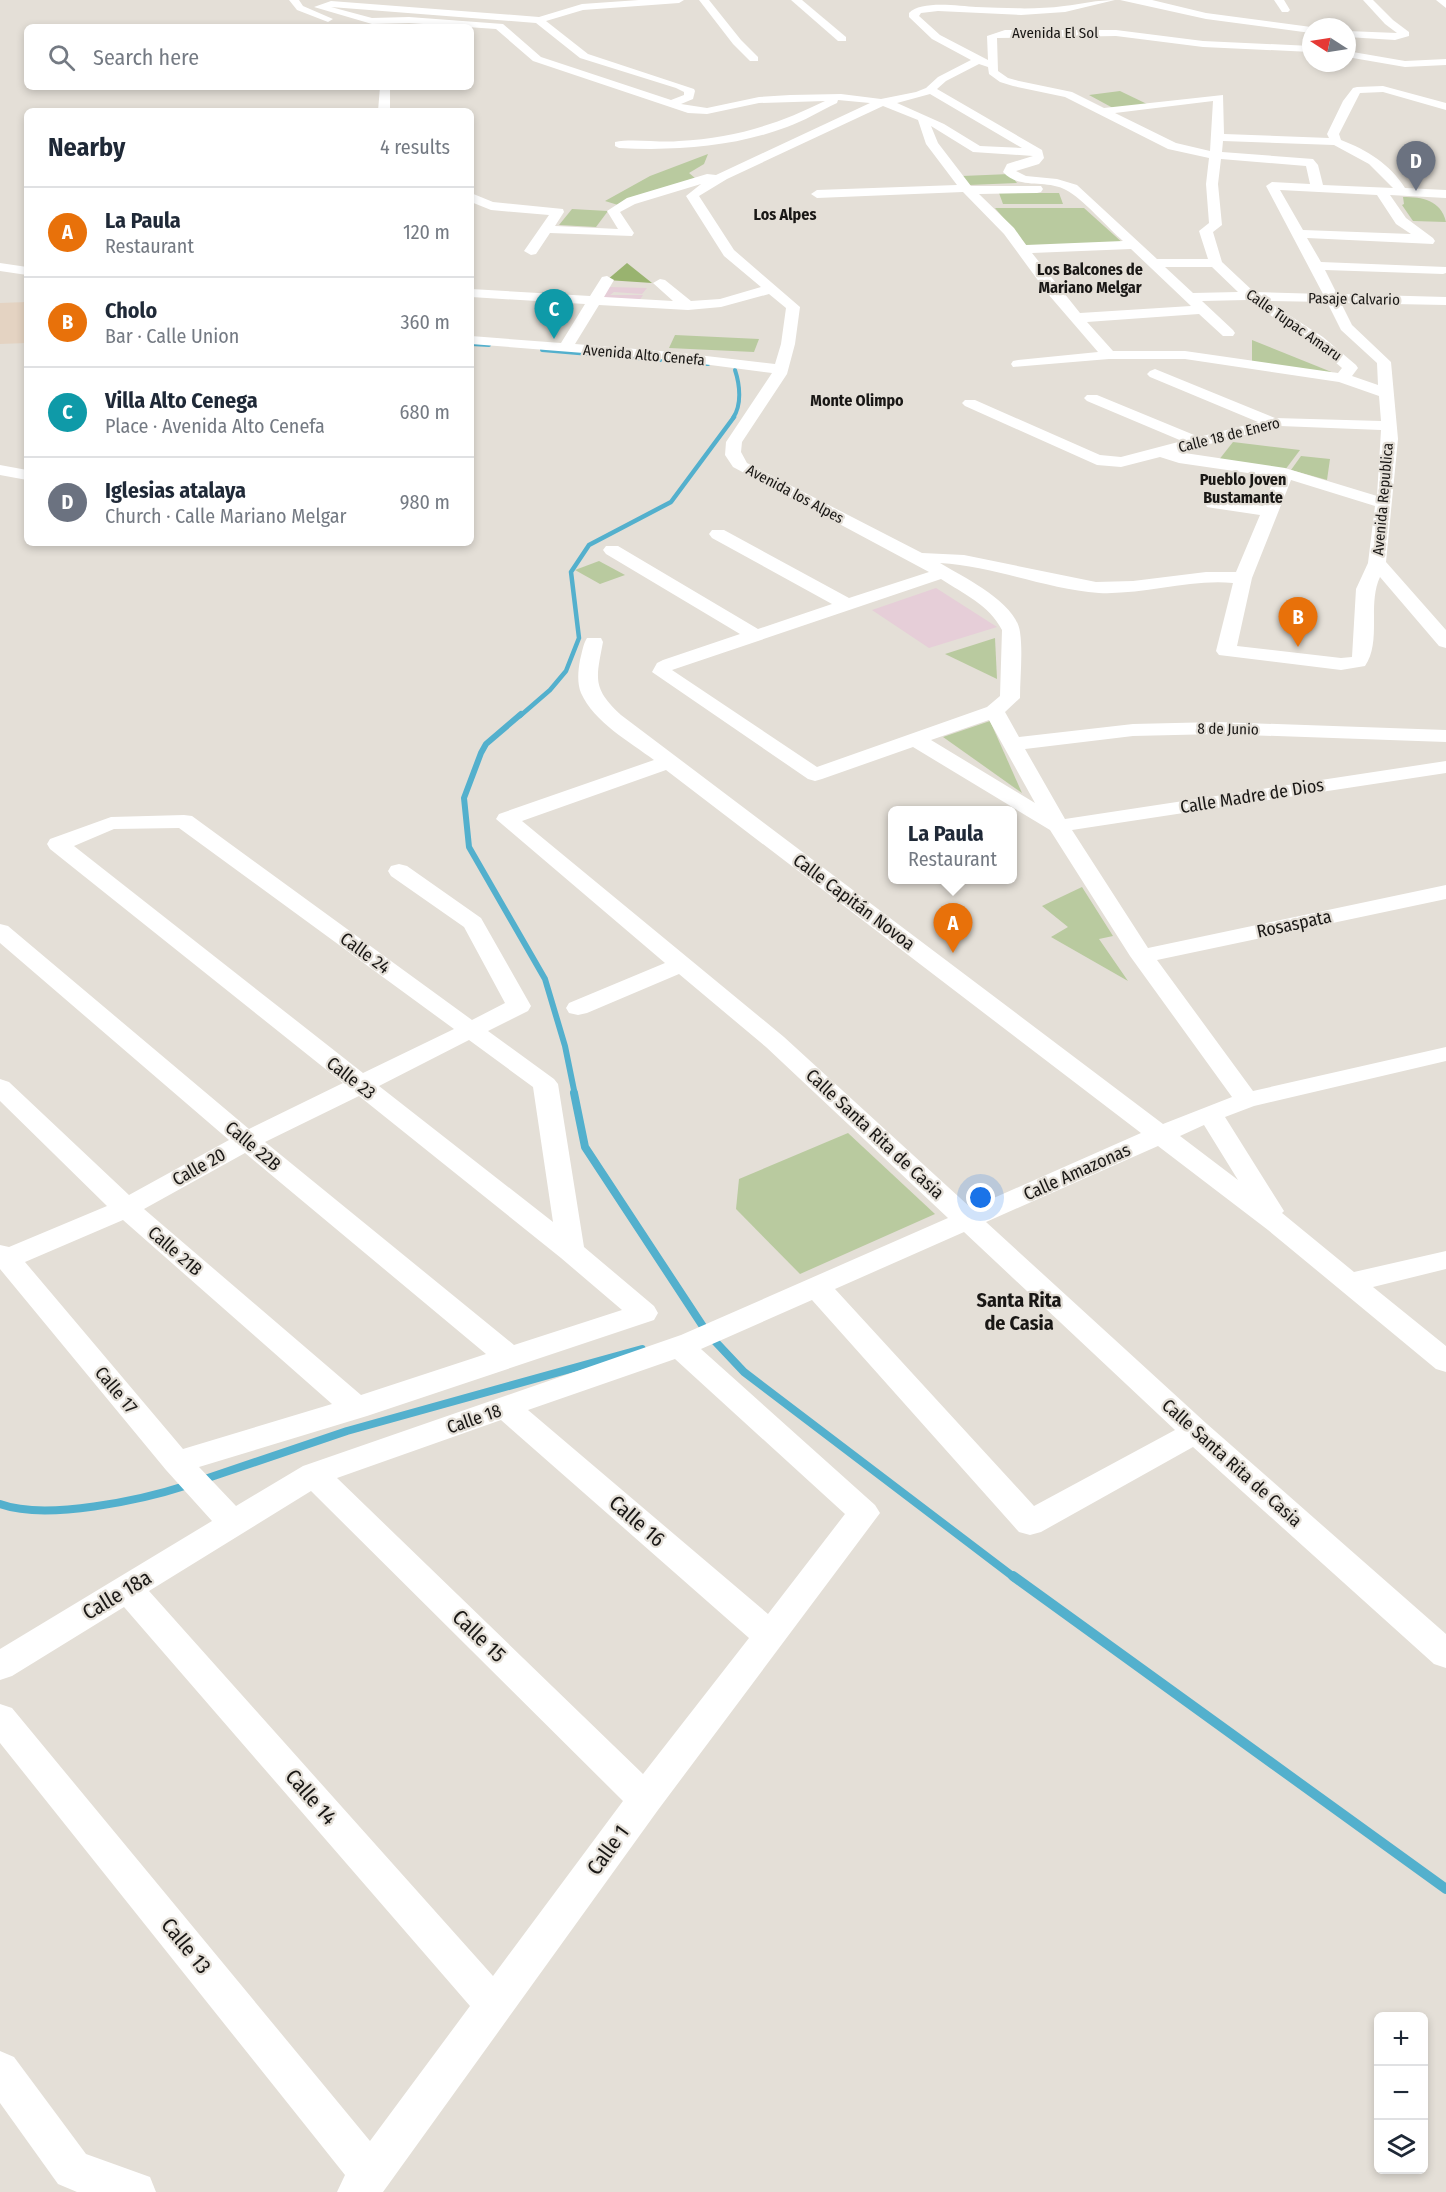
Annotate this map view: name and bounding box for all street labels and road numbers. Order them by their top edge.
street label: Avenida El Sol [1012,24,1098,42]
street label: Calle Tupac Amaru [1243,285,1345,365]
street label: Pasaje Calvario [1308,289,1400,309]
street label: Avenida Alto Cenefa [582,341,706,369]
street label: Calle 18 de Enero [1176,414,1282,456]
street label: Avenida Republica [1369,442,1397,556]
street label: Avenida los Alpes [743,461,847,527]
street label: 8 de Junio [1197,719,1259,739]
street label: Calle Madre de Dios [1179,774,1326,818]
street label: Calle Capitán Novoa [789,849,919,955]
street label: Rosaspata [1255,905,1334,943]
street label: Calle 24 [336,928,395,979]
street label: Calle 23 [322,1052,380,1104]
street label: Calle Santa Rita de Casia [801,1064,949,1204]
street label: Calle 22B [221,1116,285,1176]
street label: Calle Amazonas [1020,1139,1134,1205]
street label: Calle 20 [169,1143,229,1191]
street label: Calle 21B [143,1222,207,1281]
street label: Calle 17 [90,1362,142,1418]
street label: Calle Santa Rita de Casia [1157,1394,1307,1532]
street label: Calle 18 [444,1399,504,1439]
street label: Calle 16 [604,1490,670,1552]
street label: Calle 18a [78,1564,156,1626]
street label: Calle 15 [447,1604,511,1668]
street label: Calle 14 [280,1764,342,1830]
street label: Calle 1 [581,1820,635,1880]
street label: Calle 13 [156,1913,216,1979]

